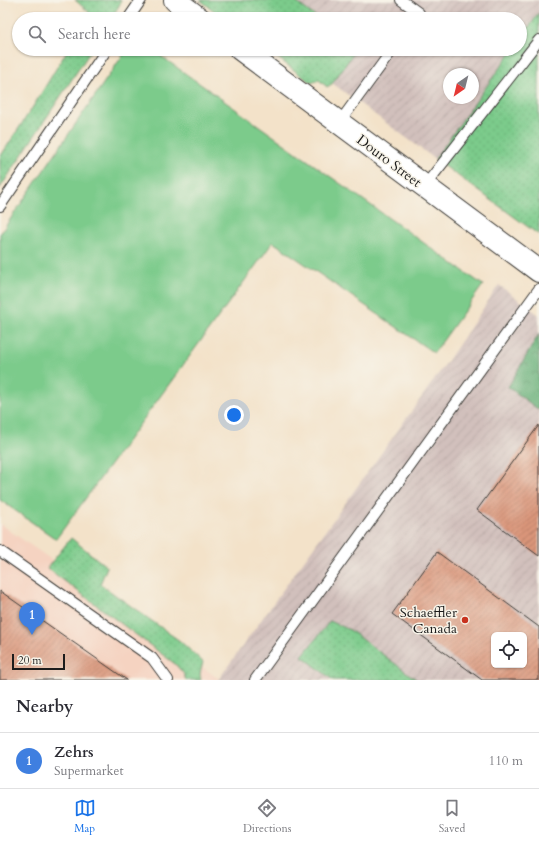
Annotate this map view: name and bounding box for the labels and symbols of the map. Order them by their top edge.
north arrow [443,68,479,104]
street label: Douro Street [353,130,426,192]
your location [224,405,244,425]
pin: 1 [19,602,45,635]
place label: Schaeffler Canada [400,603,458,638]
marker: Schaeffler Canada [460,615,470,625]
scale bar [12,652,65,671]

